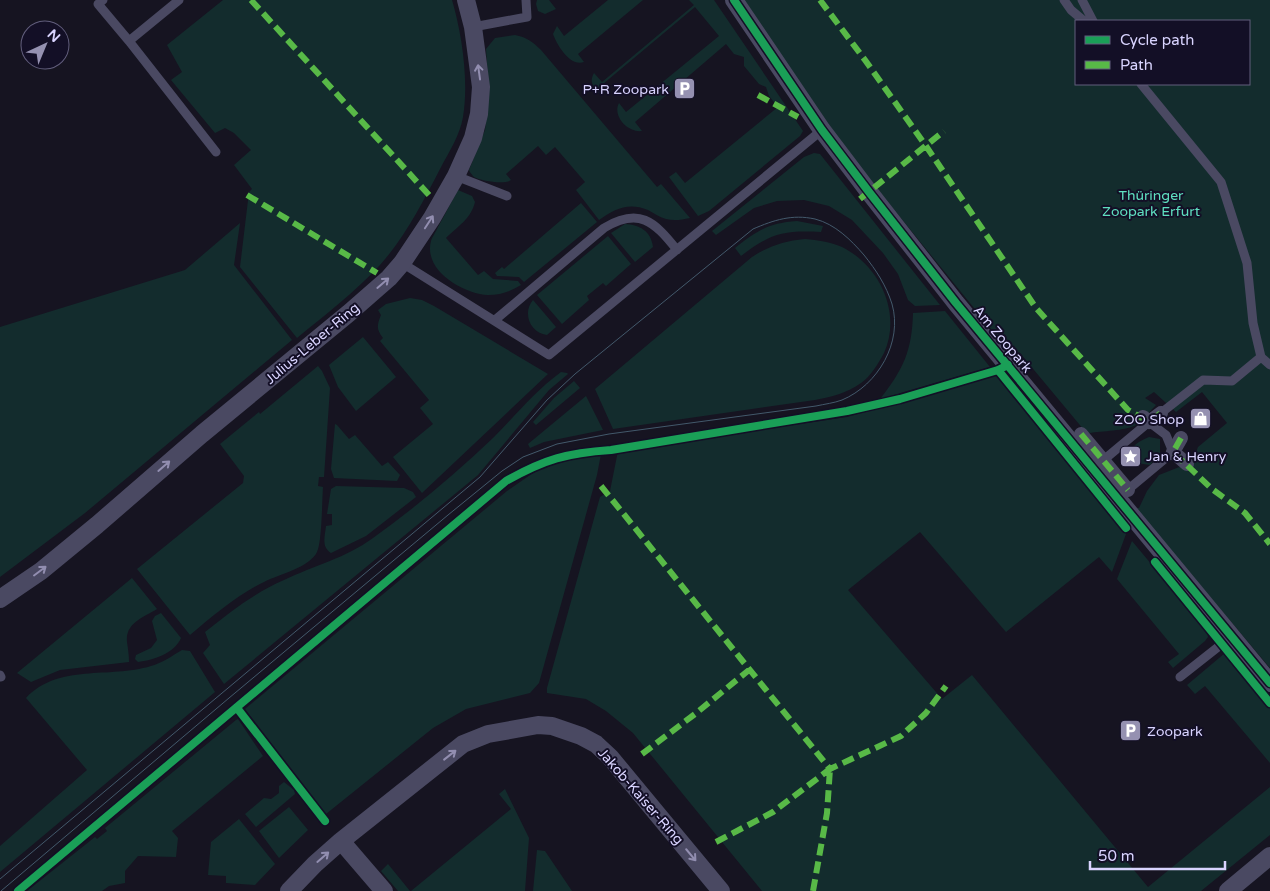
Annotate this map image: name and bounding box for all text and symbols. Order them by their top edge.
north arrow [20,20,70,70]
legend [1075,20,1250,85]
text: N [44,26,64,46]
text: Cycle path [1120,31,1194,49]
text: Path [1120,56,1153,74]
one-way arrow [474,64,484,80]
parking icon: P+R Zoopark [673,77,697,101]
place label: P+R Zoopark [582,81,669,98]
park label: Thüringer Zoopark Erfurt [1102,187,1201,220]
one-way arrow [424,216,434,230]
one-way arrow [376,278,389,289]
street label: Julius-Leber-Ring [262,299,363,388]
street label: Am Zoopark [970,302,1036,377]
shop icon: ZOO Shop [1188,407,1212,431]
place label: ZOO Shop [1114,411,1184,428]
place icon: Jan & Henry [1118,444,1142,468]
place label: Jan & Henry [1146,448,1227,465]
one-way arrow [158,460,171,472]
one-way arrow [33,566,46,577]
parking icon: Zoopark [1119,719,1143,743]
place label: Zoopark [1147,723,1203,740]
street label: Jakob-Kaiser-Ring [594,745,687,848]
one-way arrow [443,749,456,760]
scale bar [1090,838,1225,870]
text: 50 m [1098,847,1135,865]
one-way arrow [685,848,697,861]
one-way arrow [317,851,330,863]

